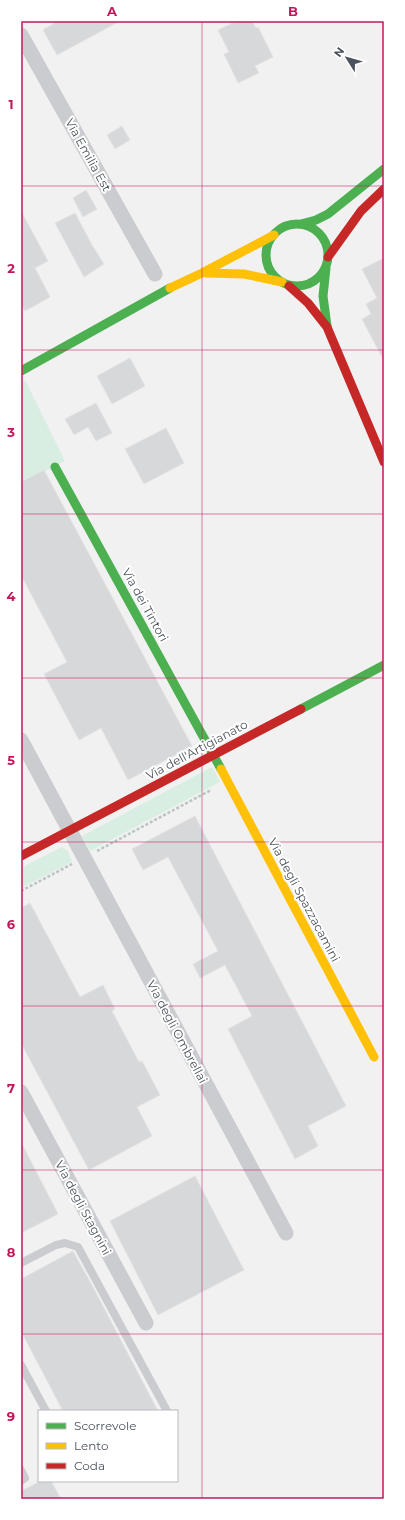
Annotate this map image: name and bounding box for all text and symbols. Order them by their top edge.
text: A [106,3,118,19]
text: B [288,3,298,19]
north arrow [327,38,367,78]
text: N [331,44,347,60]
text: 1 [8,96,14,112]
street label: Via Emilia Est [62,116,115,194]
text: 2 [7,260,15,276]
text: 3 [6,424,15,440]
street label: Via dei Tintori [119,565,172,644]
text: 4 [7,588,16,604]
street label: Via dell'Artigianato [143,716,250,783]
text: 5 [7,752,15,768]
street label: Via degli Spazzacamini [265,835,343,964]
text: 6 [7,916,16,932]
street label: Via degli Ombrellai [144,978,211,1086]
text: 7 [7,1080,15,1096]
street label: Via degli Stagnini [52,1158,115,1258]
text: 8 [7,1244,16,1260]
text: 9 [7,1408,15,1424]
legend [38,1410,178,1482]
text: Scorrevole [74,1418,136,1433]
text: Lento [74,1438,109,1453]
text: Coda [74,1458,105,1473]

